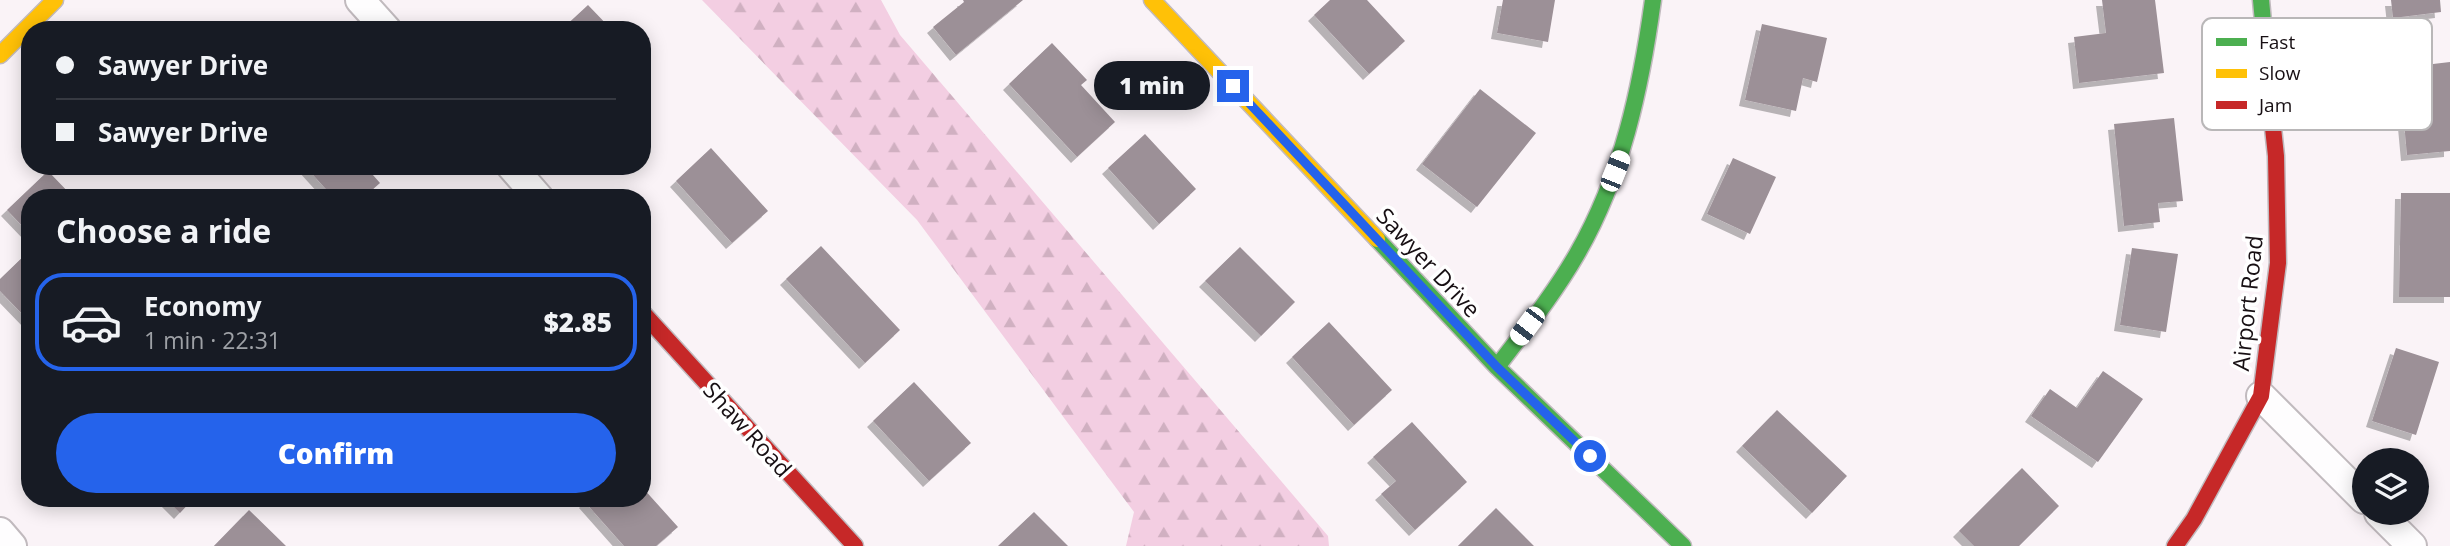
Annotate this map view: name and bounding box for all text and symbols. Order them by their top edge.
legend [2202,18,2432,130]
text: Fast [2259,29,2295,55]
text: Sawyer Drive [98,47,268,83]
text: Slow [2259,60,2301,86]
callout: 1 min [1093,62,1208,110]
text: 1 min [1119,69,1185,101]
route end [1217,70,1249,102]
text: Jam [2257,92,2292,118]
text: Sawyer Drive [98,114,268,150]
car [1598,148,1633,194]
street label: Sawyer Drive [1370,200,1488,324]
text: Choose a ride [56,209,271,252]
street label: Airport Road [2224,234,2270,372]
text: Economy [144,288,262,324]
icon: car [60,291,123,354]
car [1506,303,1549,349]
text: $2.85 [544,304,612,340]
text: 1 min · 22:31 [144,324,281,356]
street label: Shaw Road [697,374,799,484]
button: Confirm [56,413,616,493]
route start [1574,440,1606,472]
map controls [2352,448,2429,525]
button: layers [2352,448,2429,525]

